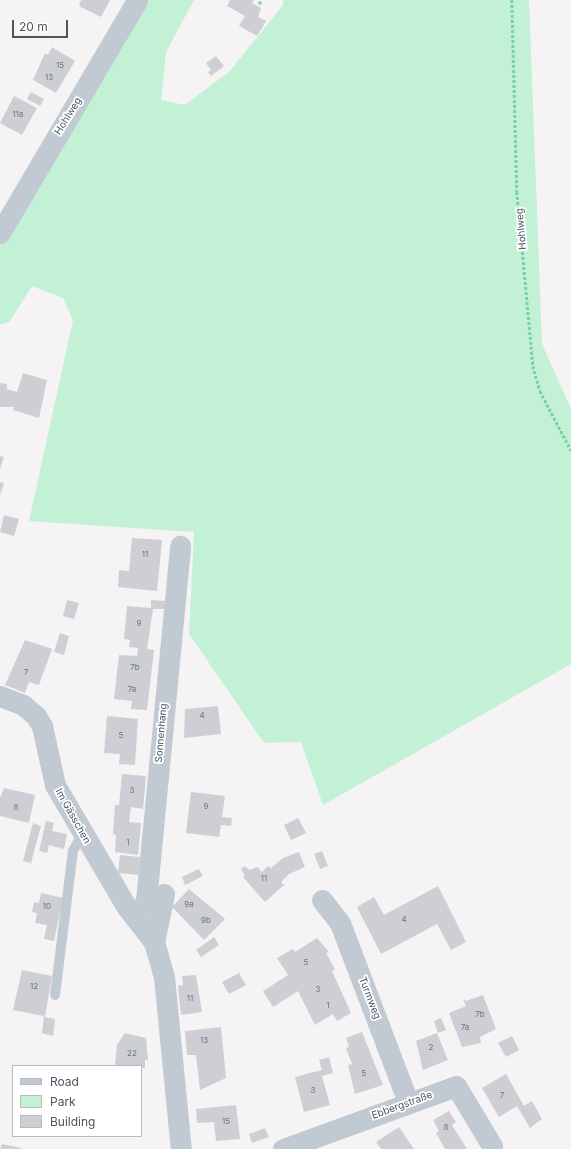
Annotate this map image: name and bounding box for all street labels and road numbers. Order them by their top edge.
street label: Hohlweg [52,95,84,137]
street label: Hohlweg [513,208,529,250]
street label: Sonnenhang [152,703,170,763]
street label: Im Gässchen [53,786,93,846]
street label: Turmweg [356,975,384,1021]
street label: Ebbergstraße [370,1088,434,1122]

